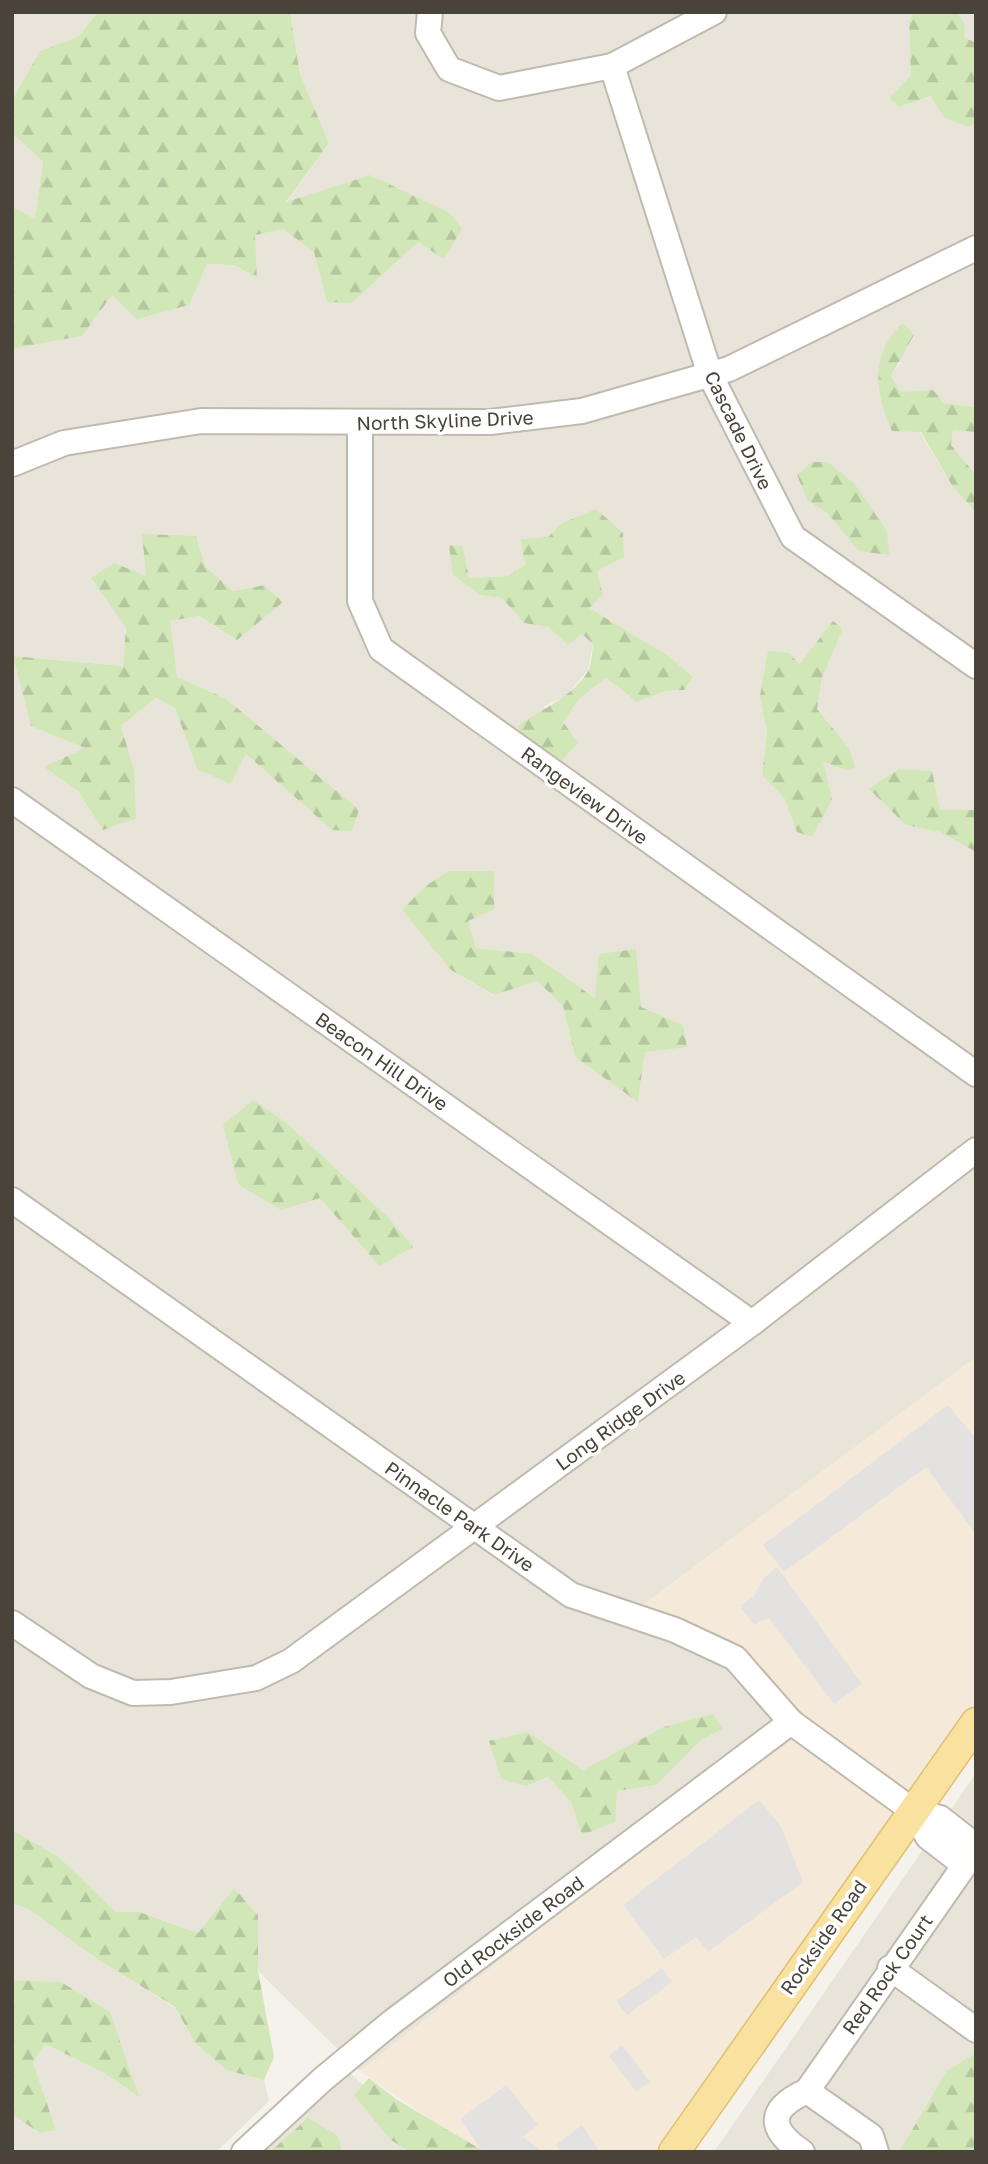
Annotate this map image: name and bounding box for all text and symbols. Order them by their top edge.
street label: Cascade Drive [700,367,778,493]
street label: North Skyline Drive [356,405,534,435]
street label: Rangeview Drive [517,741,653,849]
street label: Beacon Hill Drive [311,1007,453,1115]
street label: Long Ridge Drive [551,1365,689,1475]
street label: Pinnacle Park Drive [381,1456,539,1576]
street label: Old Rockside Road [438,1870,588,1992]
street label: Rockside Road [775,1875,871,1999]
street label: Red Rock Court [837,1910,937,2038]

